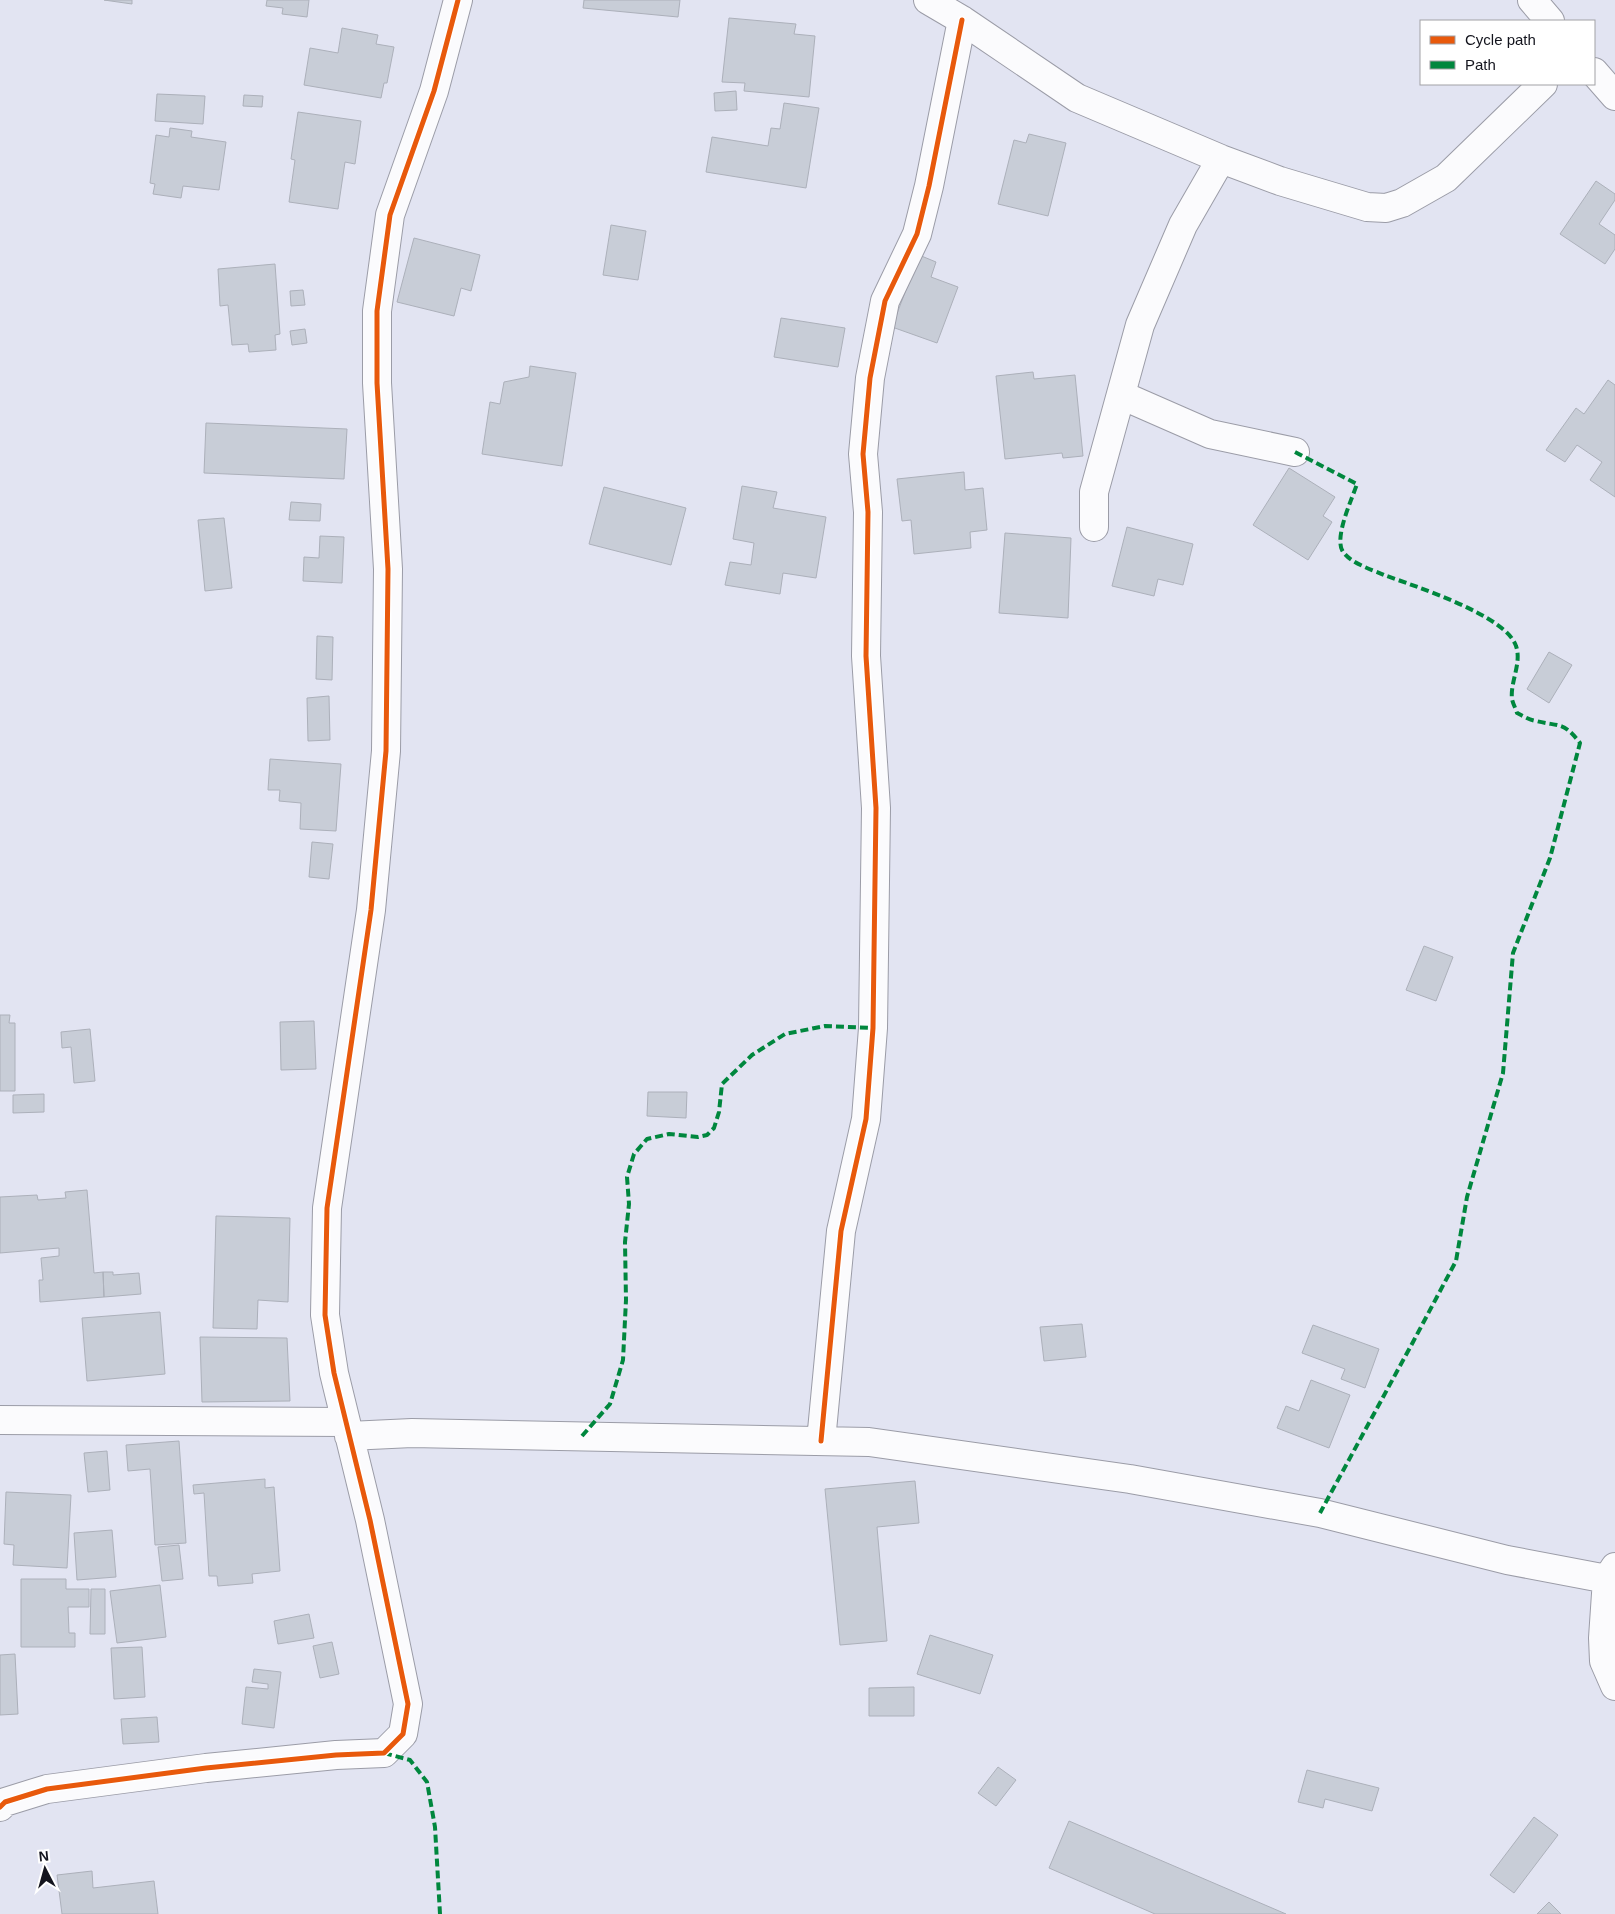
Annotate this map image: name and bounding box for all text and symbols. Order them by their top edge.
legend [1420,20,1595,85]
text: Cycle path [1465,31,1536,48]
text: Path [1465,56,1496,73]
north arrow [20,1844,70,1894]
text: N [38,1848,50,1865]

